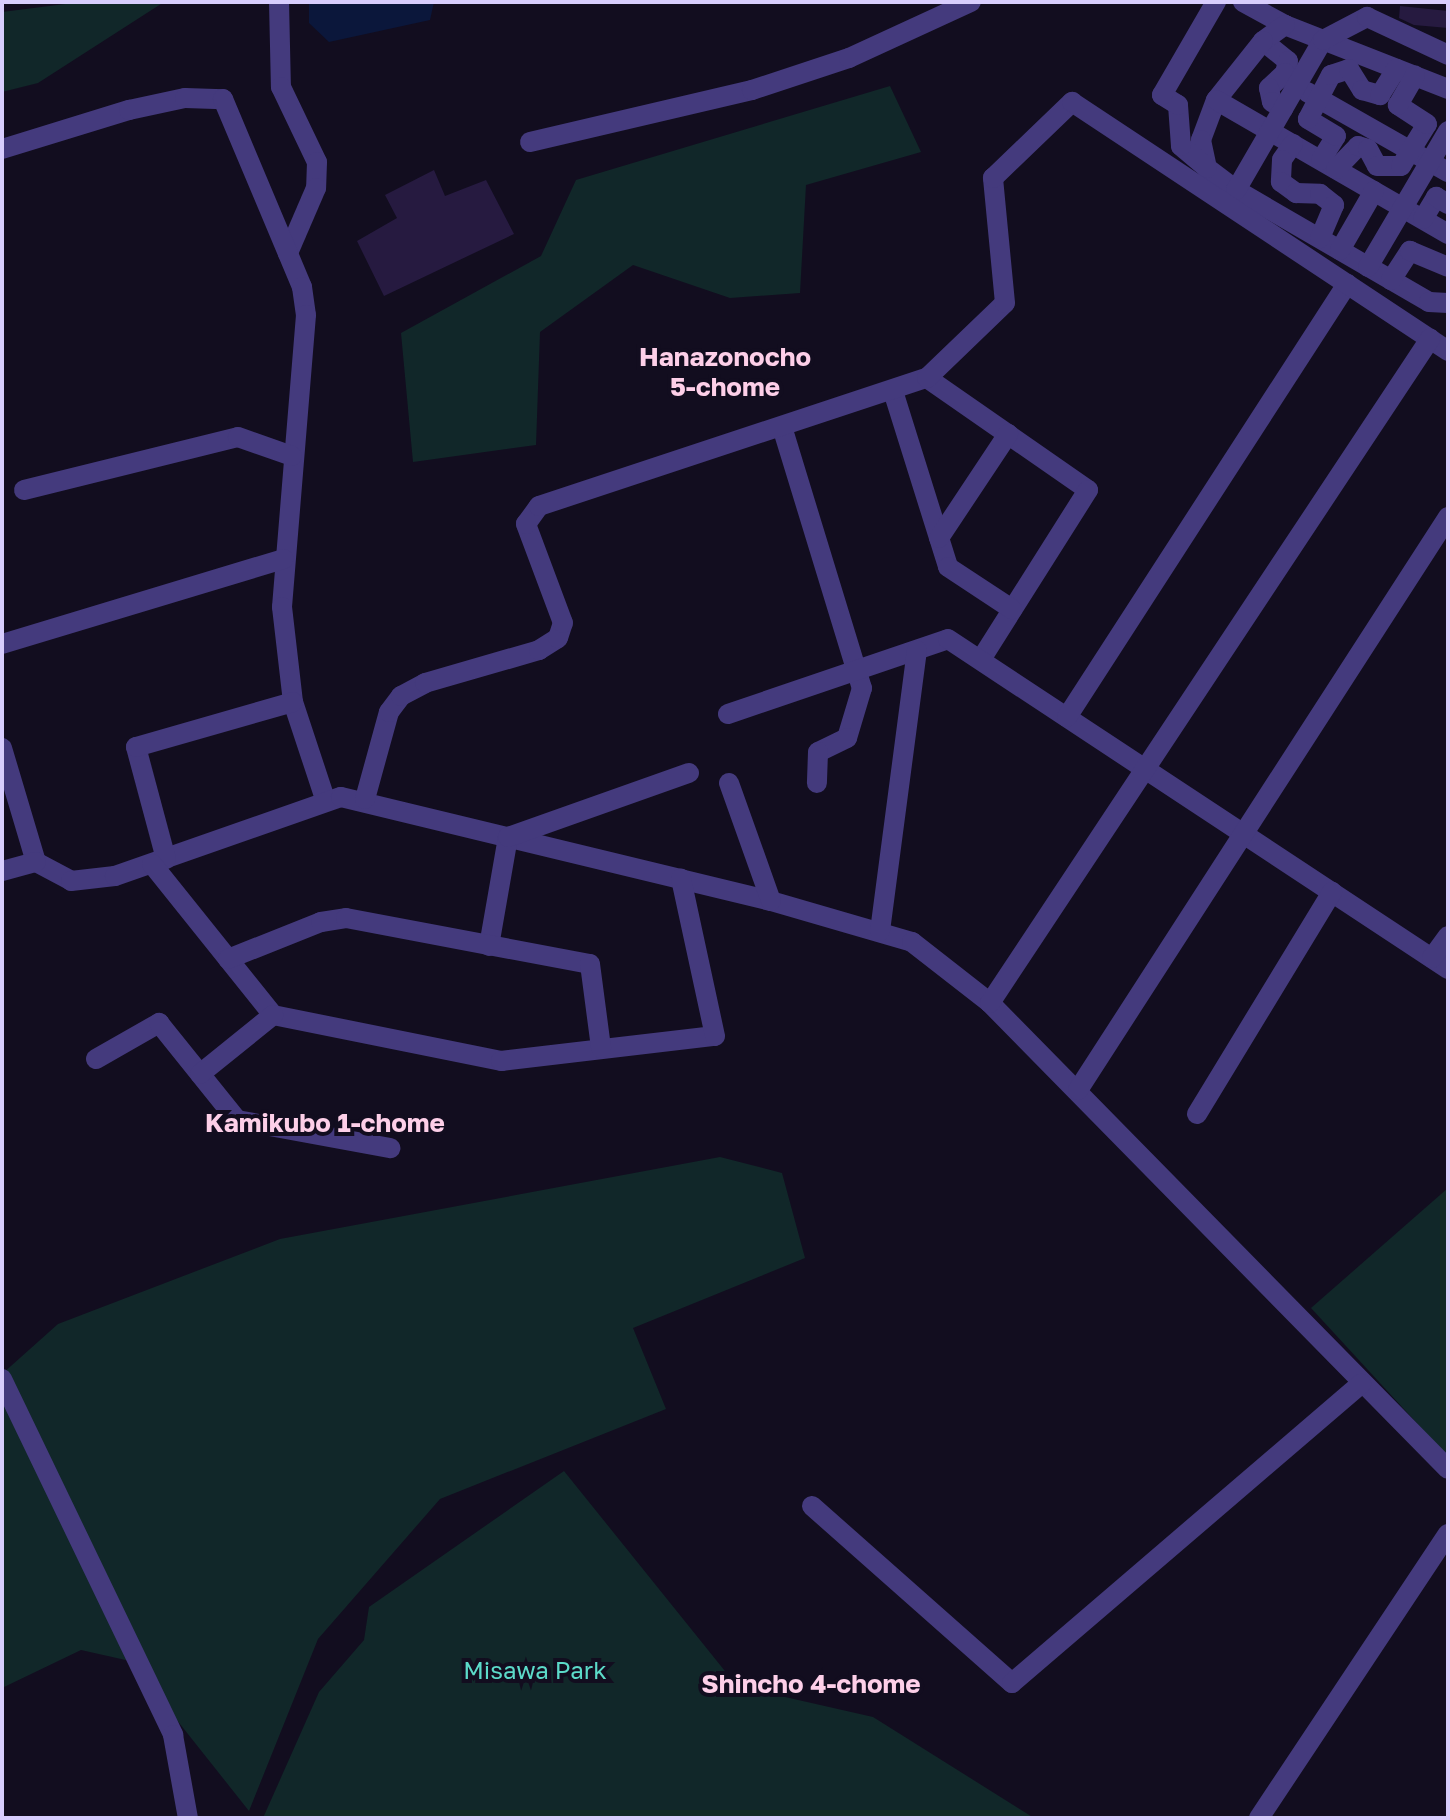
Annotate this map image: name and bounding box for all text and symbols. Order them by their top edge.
district label: Hanazonocho 5-chome [639,341,811,402]
district label: Kamikubo 1-chome [205,1107,445,1139]
park label: Misawa Park [463,1656,607,1684]
district label: Shincho 4-chome [701,1668,921,1700]

